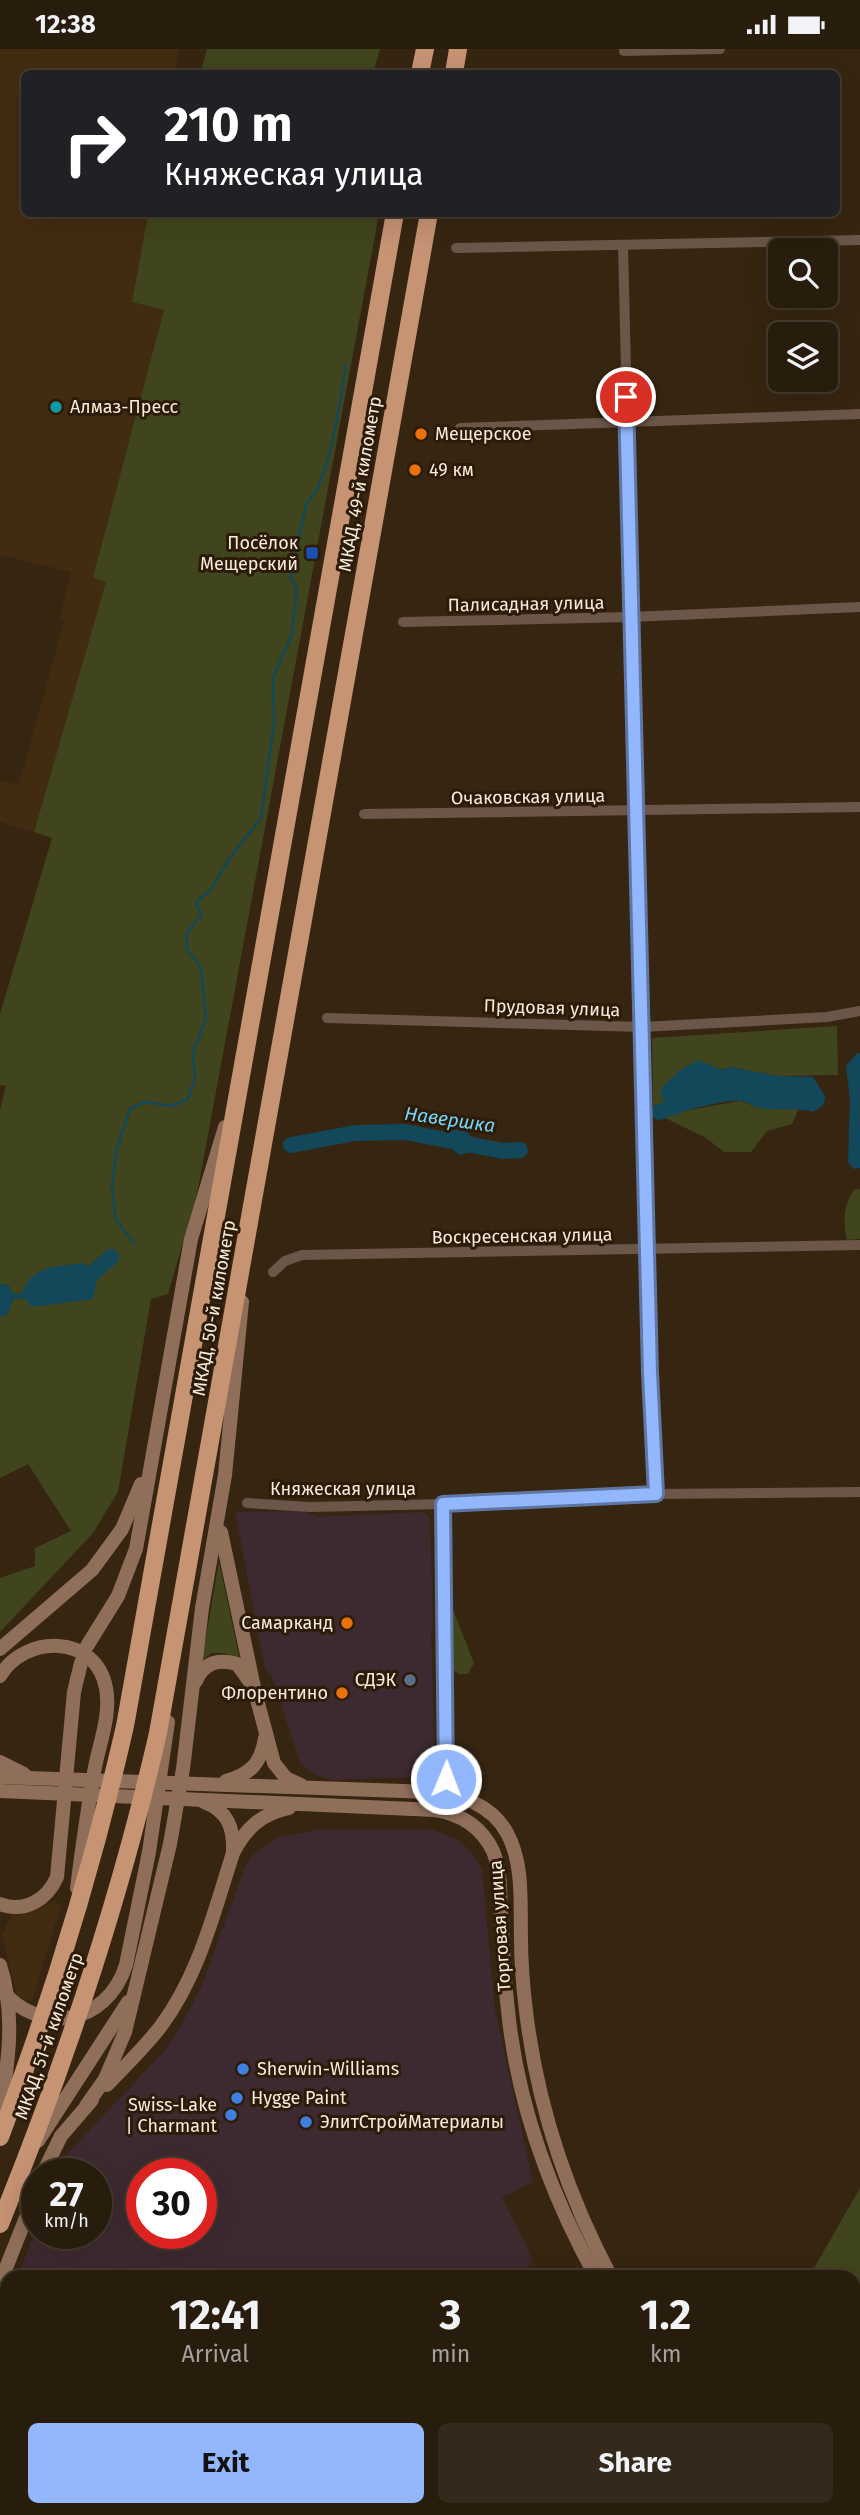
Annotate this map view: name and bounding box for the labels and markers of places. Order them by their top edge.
pin [596,367,656,427]
place label: Алмаз-Пресс [70,396,178,418]
marker: Алмаз-Пресс [48,399,64,415]
place label: Мещерское [435,423,532,445]
marker: Мещерское [413,426,429,442]
place label: 49 км [429,459,474,481]
marker: 49 км [407,462,423,478]
place label: Посёлок Мещерский [200,532,299,575]
marker: Посёлок Мещерский [304,545,320,561]
place label: Самарканд [241,1612,333,1634]
marker: Самарканд [339,1615,355,1631]
place label: СДЭК [355,1669,396,1691]
marker: СДЭК [402,1672,418,1688]
place label: Флорентино [221,1682,328,1704]
marker: Флорентино [334,1685,350,1701]
place label: Sherwin-Williams [257,2058,399,2080]
marker: Sherwin-Williams [235,2061,251,2077]
place label: Hygge Paint [251,2087,347,2109]
marker: Hygge Paint [229,2090,245,2106]
place label: Swiss-Lake | Charmant [126,2094,217,2137]
marker: Swiss-Lake | Charmant [223,2107,239,2123]
place label: ЭлитСтройМатериалы [320,2111,504,2133]
marker: ЭлитСтройМатериалы [298,2114,314,2130]

